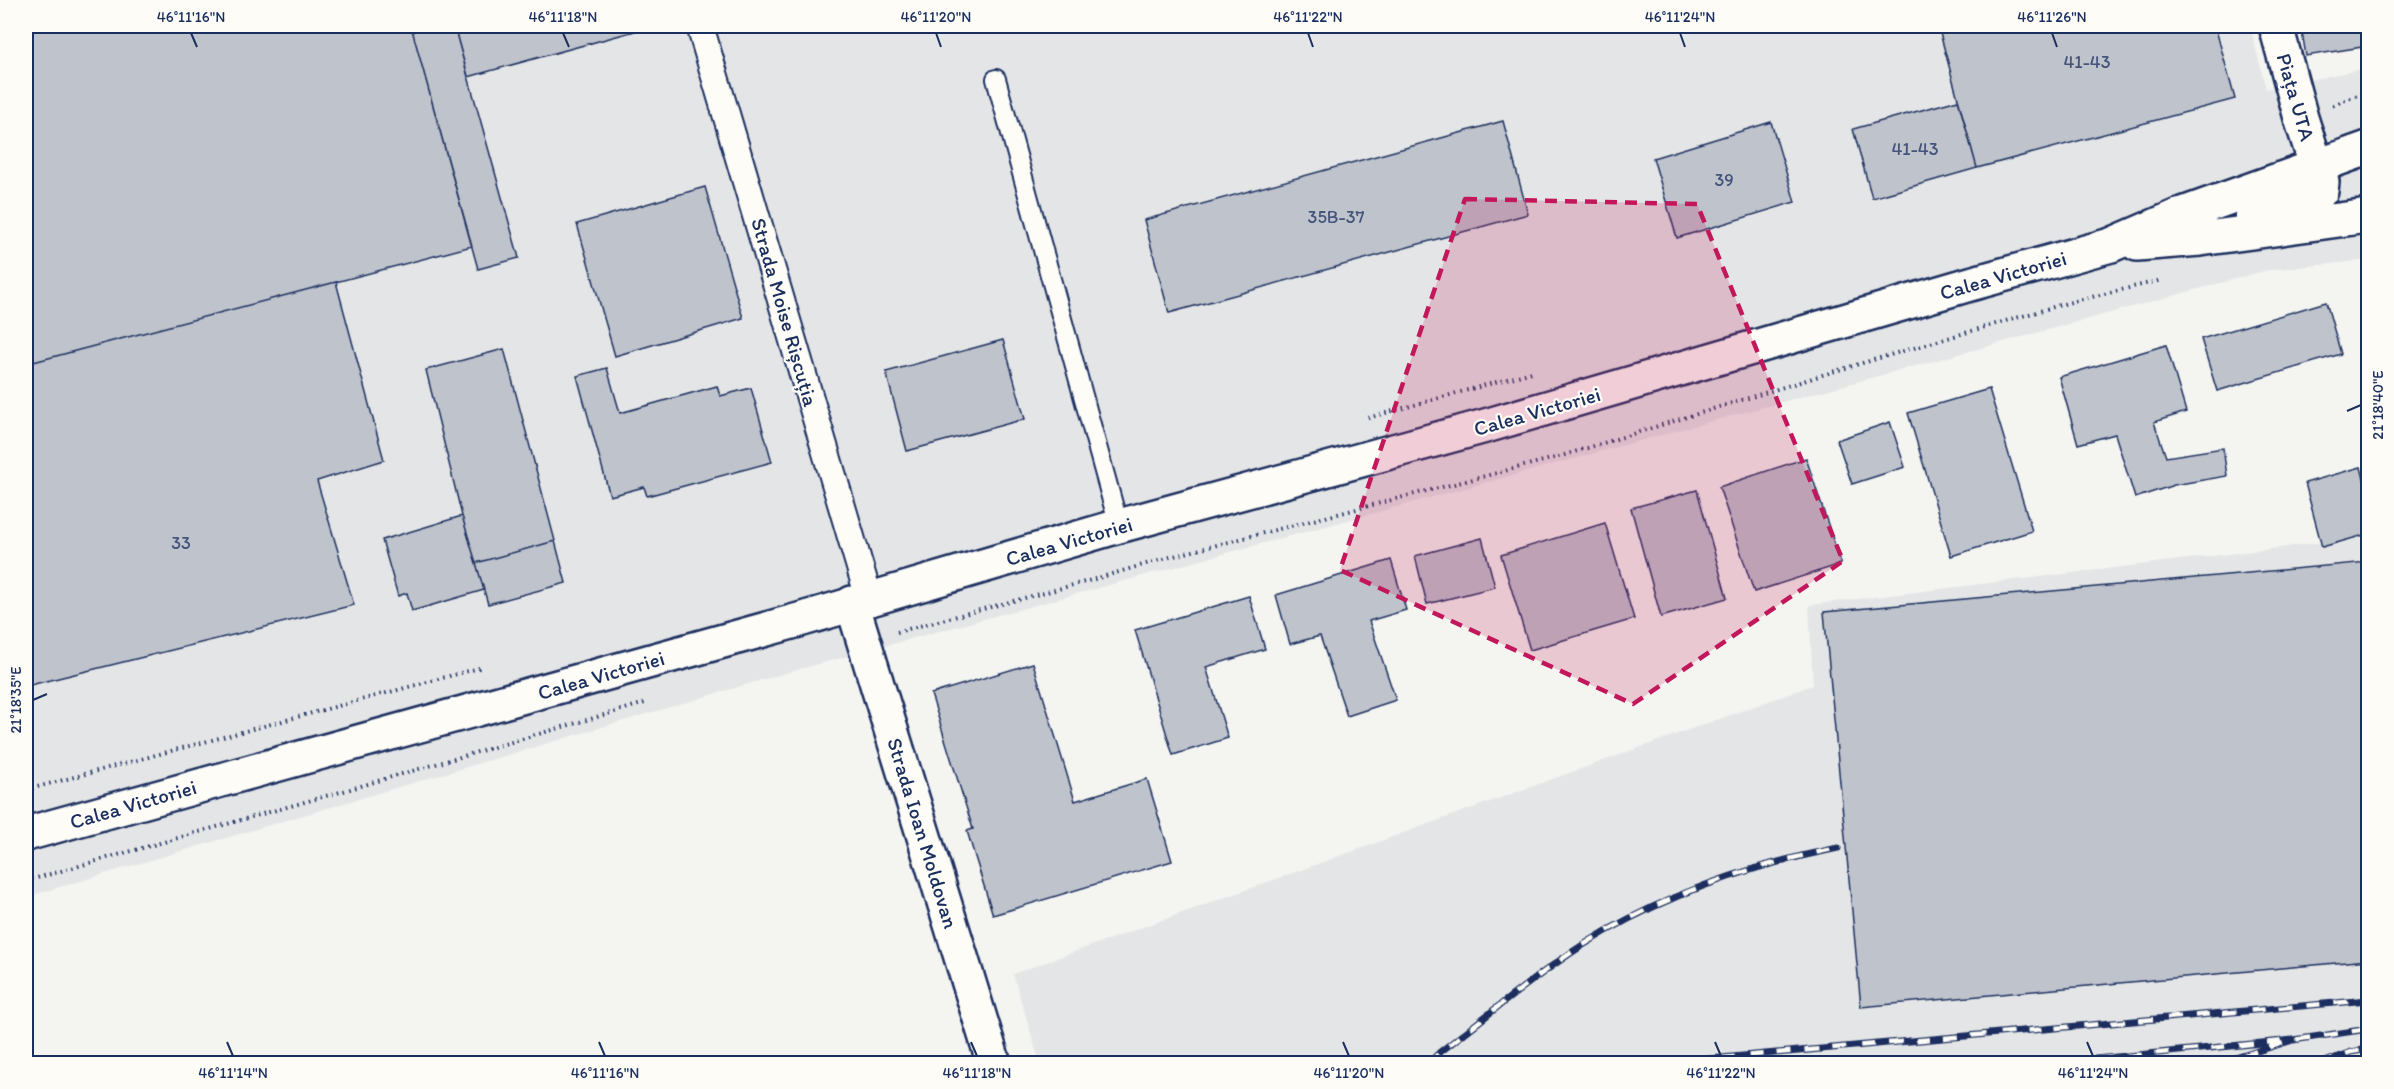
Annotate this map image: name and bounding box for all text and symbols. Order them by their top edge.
text: 46°11'16"N [157,8,225,26]
text: 46°11'18"N [529,8,597,26]
text: 46°11'20"N [901,8,971,26]
text: 46°11'22"N [1273,8,1343,26]
text: 46°11'24"N [1645,8,1715,26]
text: 46°11'26"N [2017,8,2087,26]
street label: Piața UTA [2272,50,2321,144]
house number: 41-43 [2063,51,2111,73]
house number: 41-43 [1891,138,1939,160]
house number: 39 [1714,169,1734,191]
house number: 35B-37 [1308,206,1364,228]
street label: Strada Moise Rișcuția [746,215,824,409]
street label: Calea Victoriei [1937,245,2069,305]
text: 21°18'40"E [2369,370,2387,440]
street label: Calea Victoriei [1471,381,1603,441]
street label: Calea Victoriei [1003,511,1135,571]
house number: 33 [171,532,191,554]
street label: Calea Victoriei [535,645,667,705]
text: 21°18'35"E [7,666,25,734]
street label: Strada Ioan Moldovan [882,735,964,931]
street label: Calea Victoriei [67,774,199,834]
text: 46°11'14"N [198,1064,268,1082]
text: 46°11'16"N [571,1064,639,1082]
text: 46°11'18"N [943,1064,1011,1082]
text: 46°11'20"N [1314,1064,1384,1082]
text: 46°11'22"N [1686,1064,1756,1082]
text: 46°11'24"N [2058,1064,2128,1082]

